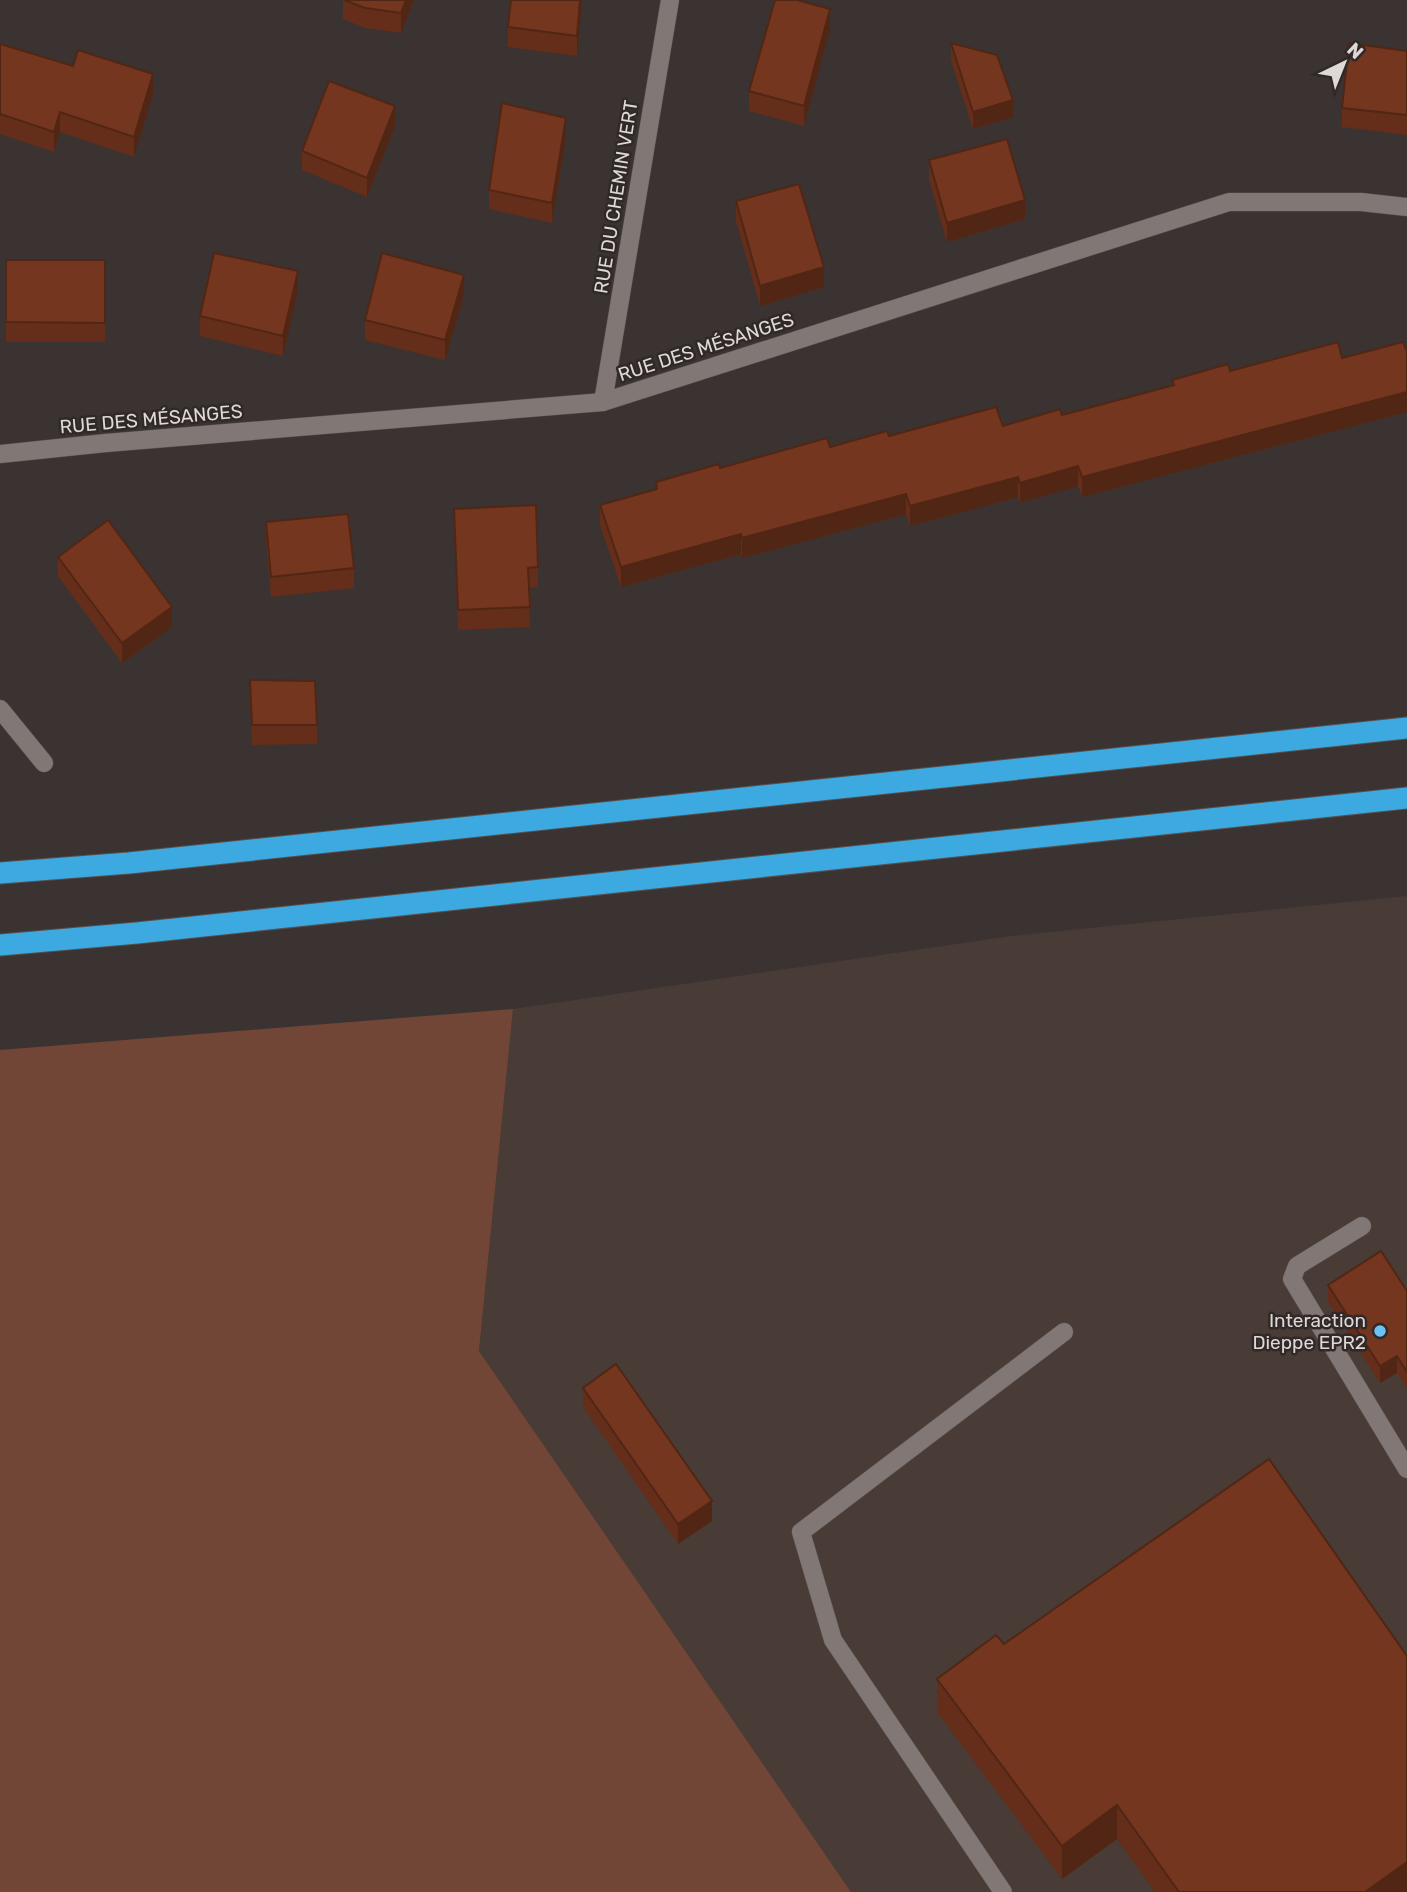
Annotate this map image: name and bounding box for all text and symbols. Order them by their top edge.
north arrow [1309,28,1379,98]
text: N [1342,38,1368,64]
street label: RUE DU CHEMIN VERT [589,99,643,295]
street label: RUE DES MÉSANGES [615,308,797,386]
street label: RUE DES MÉSANGES [59,400,243,438]
place label: Interaction Dieppe EPR2 [1252,1309,1366,1354]
marker: Interaction Dieppe EPR2 [1372,1323,1388,1339]

